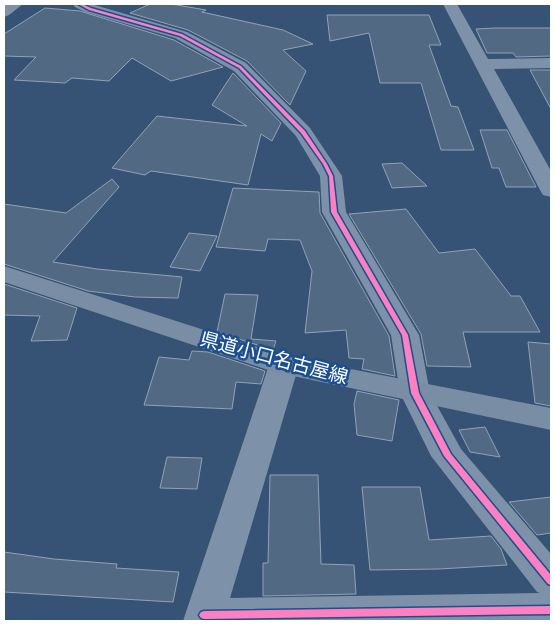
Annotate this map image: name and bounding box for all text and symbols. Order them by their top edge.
street label: 県道小口名古屋線 [198,327,350,389]

